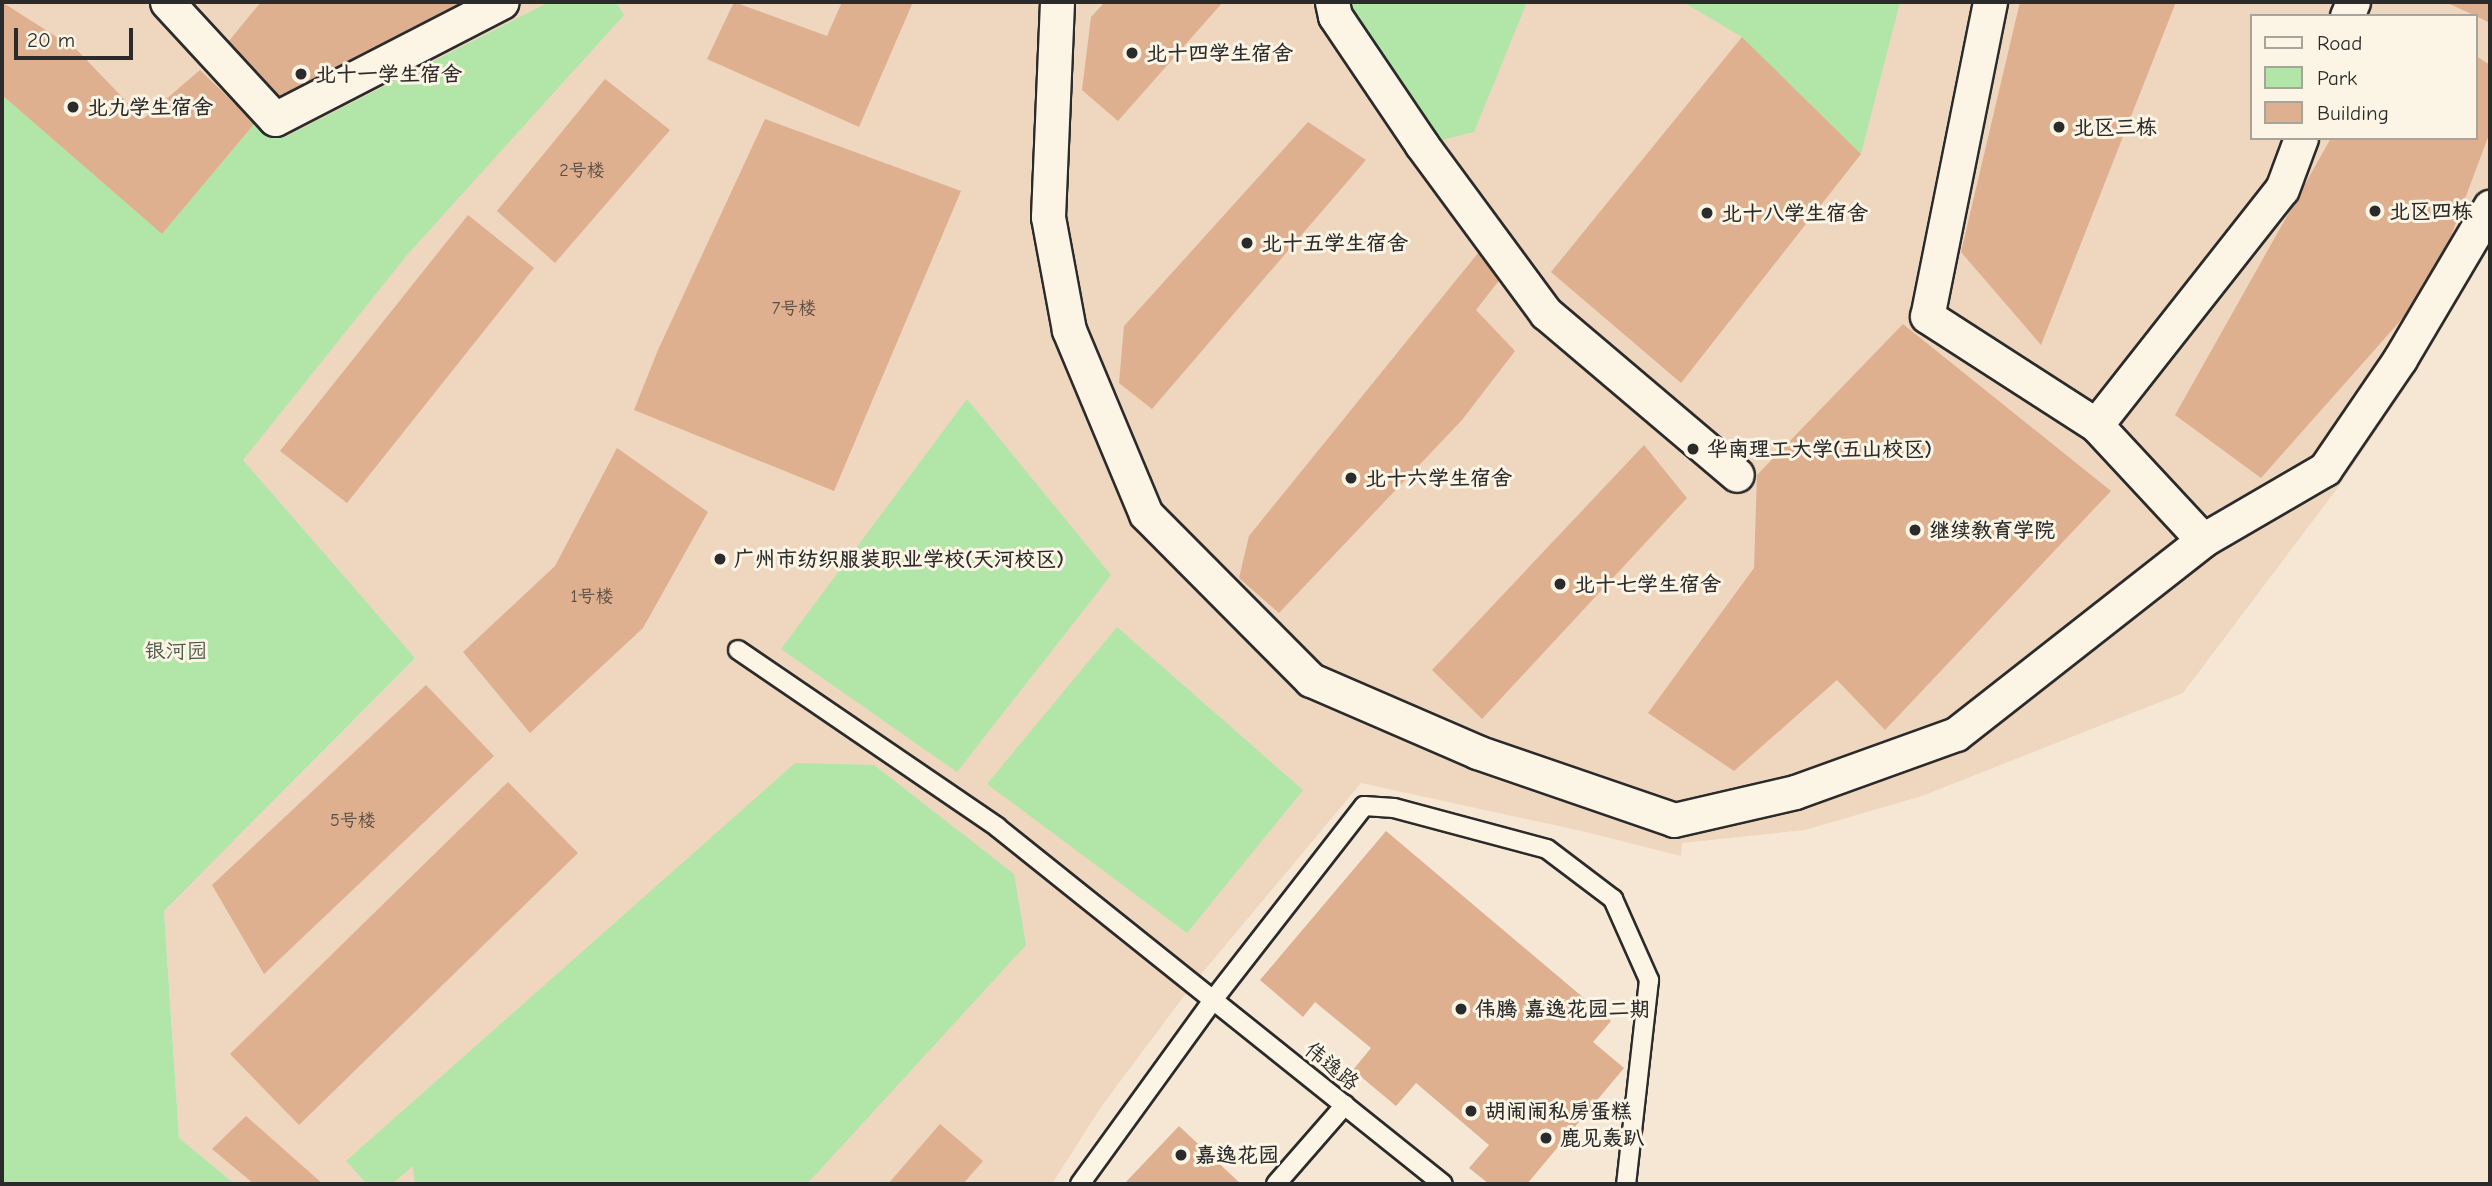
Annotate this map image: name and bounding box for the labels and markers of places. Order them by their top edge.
place label: 北十四学生宿舍 [1146,40,1293,66]
marker: 北十四学生宿舍 [1124,45,1140,61]
place label: 北十一学生宿舍 [315,61,462,87]
marker: 北十一学生宿舍 [293,66,309,82]
place label: 北九学生宿舍 [87,94,213,120]
marker: 北九学生宿舍 [65,99,81,115]
place label: 北区三栋 [2073,114,2157,140]
marker: 北区三栋 [2051,119,2067,135]
place label: 北区四栋 [2389,198,2473,224]
place label: 北十八学生宿舍 [1721,200,1868,226]
marker: 北区四栋 [2367,203,2383,219]
marker: 北十八学生宿舍 [1699,205,1715,221]
place label: 北十五学生宿舍 [1261,230,1408,256]
marker: 北十五学生宿舍 [1239,235,1255,251]
place label: 华南理工大学(五山校区) [1707,436,1932,462]
marker: 华南理工大学(五山校区) [1685,441,1701,457]
place label: 北十六学生宿舍 [1365,465,1512,491]
marker: 北十六学生宿舍 [1343,470,1359,486]
place label: 继续教育学院 [1929,517,2055,543]
marker: 继续教育学院 [1907,522,1923,538]
place label: 广州市纺织服装职业学校(天河校区) [734,546,1064,572]
marker: 广州市纺织服装职业学校(天河校区) [712,551,728,567]
place label: 北十七学生宿舍 [1574,571,1721,597]
marker: 北十七学生宿舍 [1552,576,1568,592]
place label: 伟腾 嘉逸花园二期 [1475,996,1650,1022]
marker: 伟腾 嘉逸花园二期 [1453,1001,1469,1017]
place label: 胡闹闹私房蛋糕 [1485,1098,1632,1124]
marker: 胡闹闹私房蛋糕 [1463,1103,1479,1119]
place label: 鹿见轰趴 [1560,1125,1644,1151]
marker: 鹿见轰趴 [1538,1130,1554,1146]
place label: 嘉逸花园 [1195,1142,1279,1168]
marker: 嘉逸花园 [1173,1147,1189,1163]

